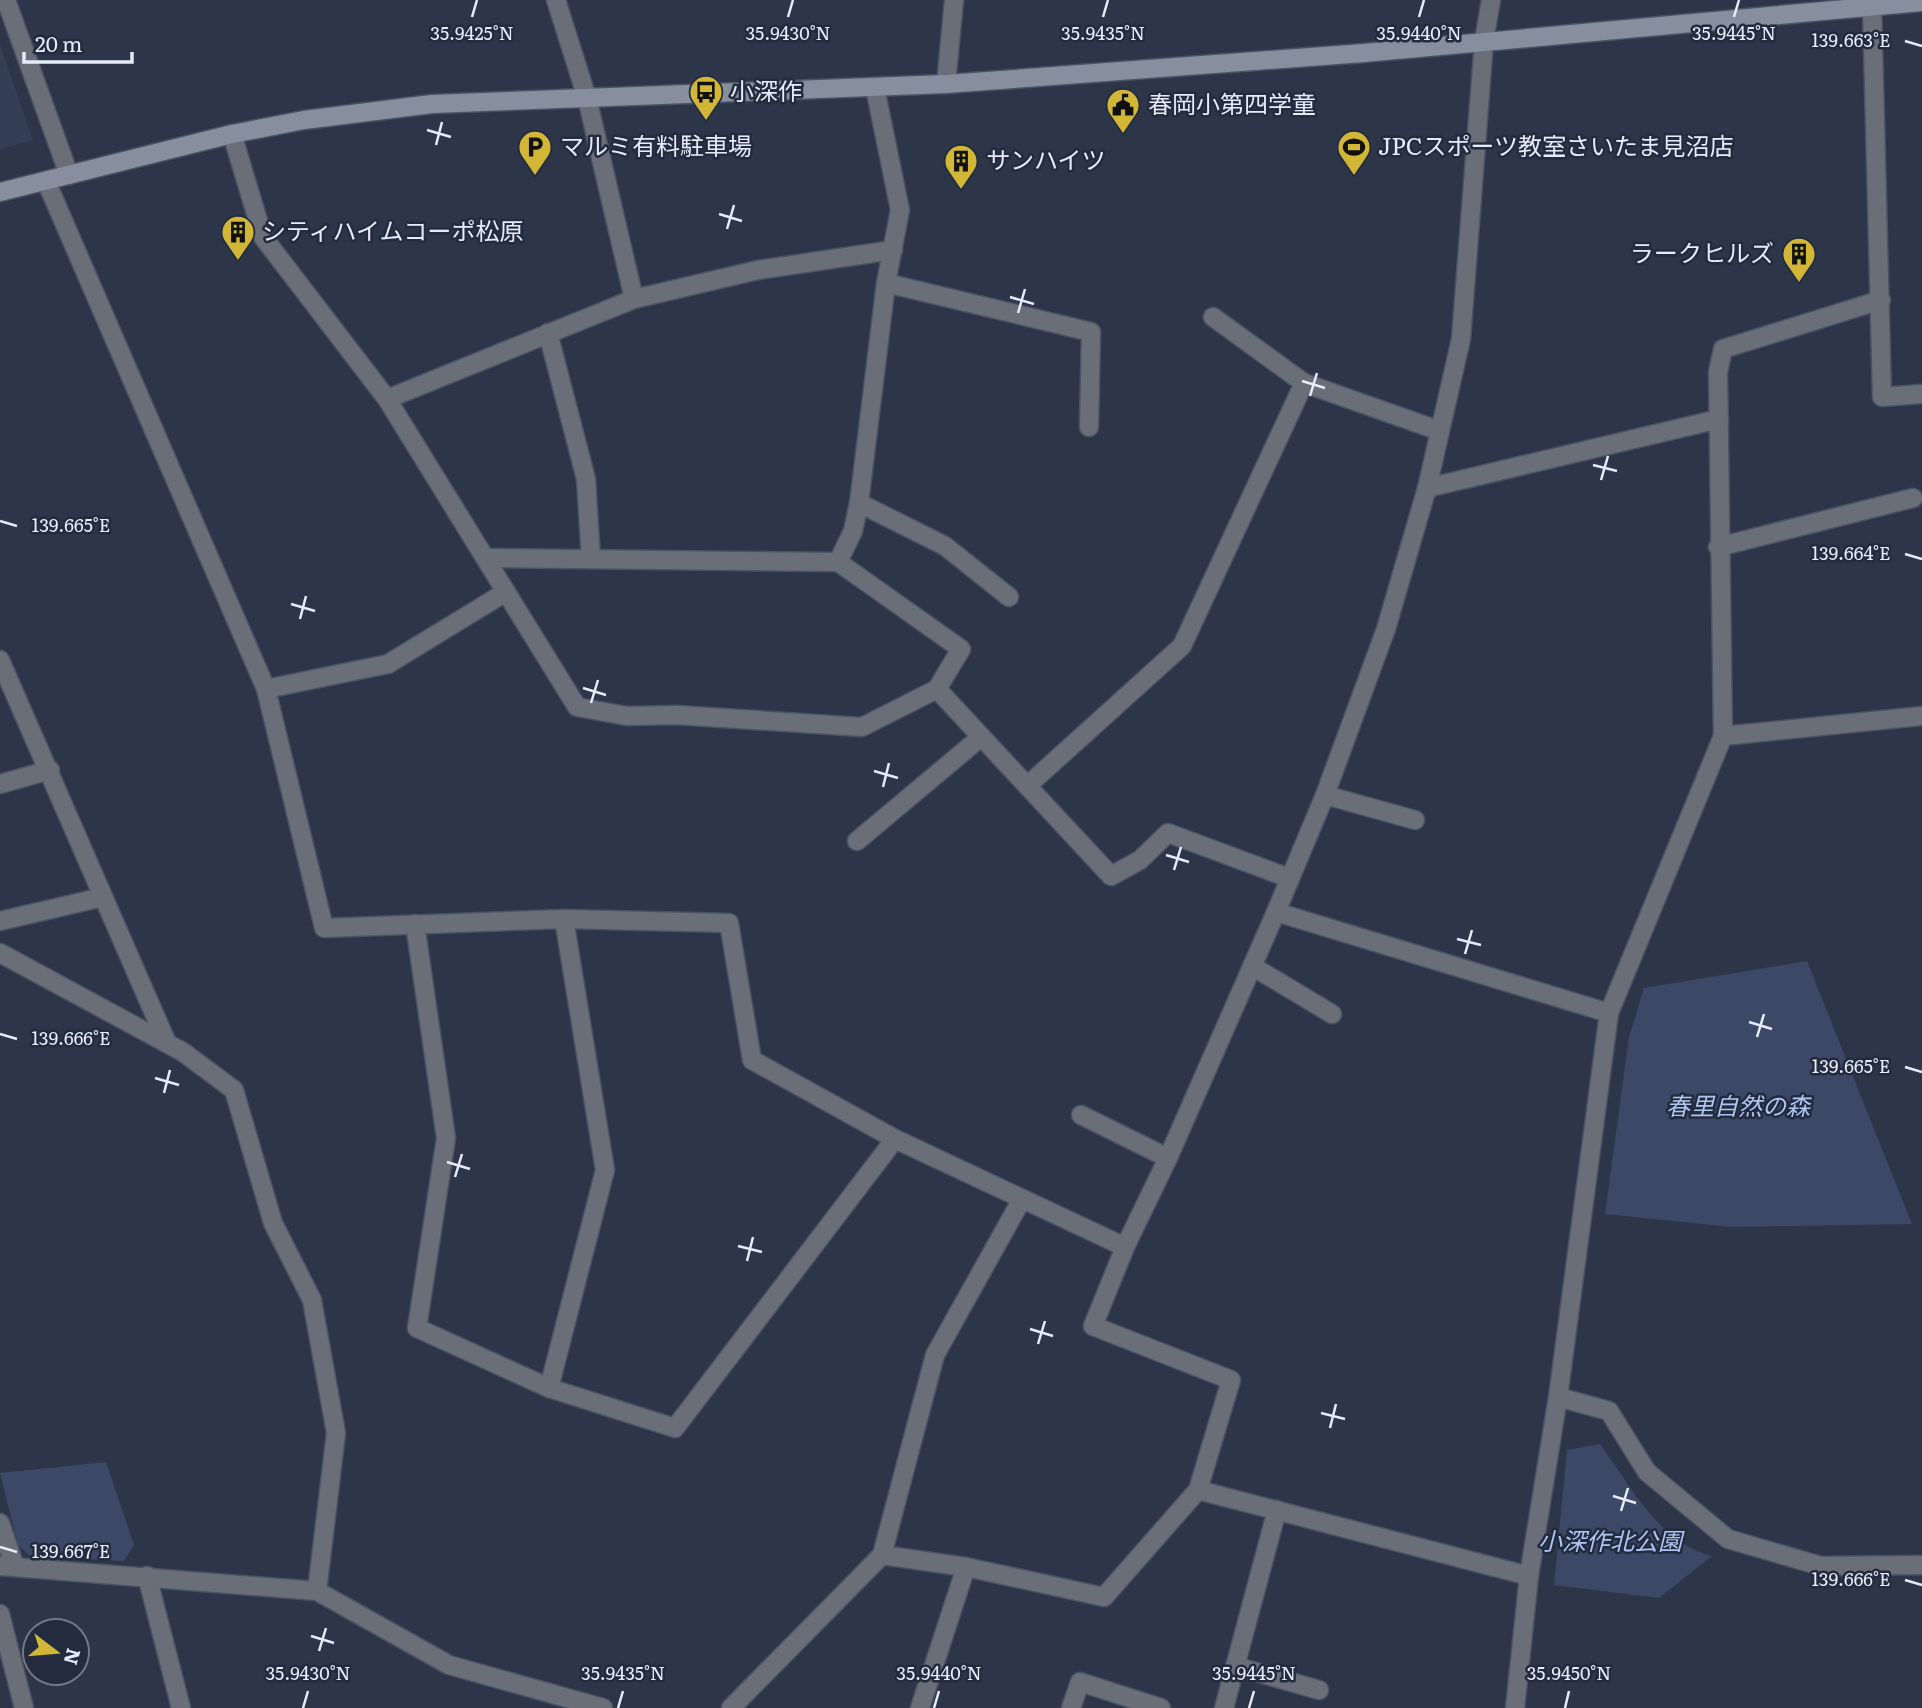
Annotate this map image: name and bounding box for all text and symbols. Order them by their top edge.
text: 35.9425°N [430,19,514,46]
text: 35.9430°N [745,19,831,46]
text: 35.9435°N [1061,19,1145,46]
text: 35.9440°N [1376,19,1462,46]
text: 35.9445°N [1692,19,1776,46]
scale bar [24,21,133,65]
text: 139.663°E [1812,26,1890,53]
text: 20 m [35,27,82,58]
place label: 小深作 [730,72,802,107]
bus stop icon: 小深作 [687,73,725,122]
place label: 春岡小第四学童 [1148,85,1316,120]
public building icon: 春岡小第四学童 [1104,86,1142,135]
place label: マルミ有料駐車場 [560,127,752,162]
place label: JPCスポーツ教室さいたま見沼店 [1378,127,1733,162]
parking icon: マルミ有料駐車場 [516,128,554,177]
sports icon: JPCスポーツ教室さいたま見沼店 [1335,128,1373,177]
place label: サンハイツ [986,141,1106,176]
building icon: サンハイツ [942,142,980,191]
place label: シティハイムコーポ松原 [262,212,524,247]
building icon: シティハイムコーポ松原 [219,213,257,262]
place label: ラークヒルズ [1630,234,1774,269]
building icon: ラークヒルズ [1780,235,1818,284]
text: 139.665°E [32,511,110,538]
text: 139.664°E [1812,539,1890,566]
text: 139.666°E [32,1024,110,1051]
text: 139.665°E [1812,1052,1890,1079]
park label: 春里自然の森 [1666,1087,1812,1122]
park label: 小深作北公園 [1538,1522,1685,1557]
text: 139.667°E [32,1537,110,1564]
text: 139.666°E [1812,1565,1890,1592]
north arrow [21,1617,91,1687]
text: N [58,1645,89,1669]
text: 35.9430°N [265,1659,351,1686]
text: 35.9435°N [581,1659,665,1686]
text: 35.9440°N [896,1659,982,1686]
text: 35.9445°N [1212,1659,1296,1686]
text: 35.9450°N [1527,1659,1611,1686]

